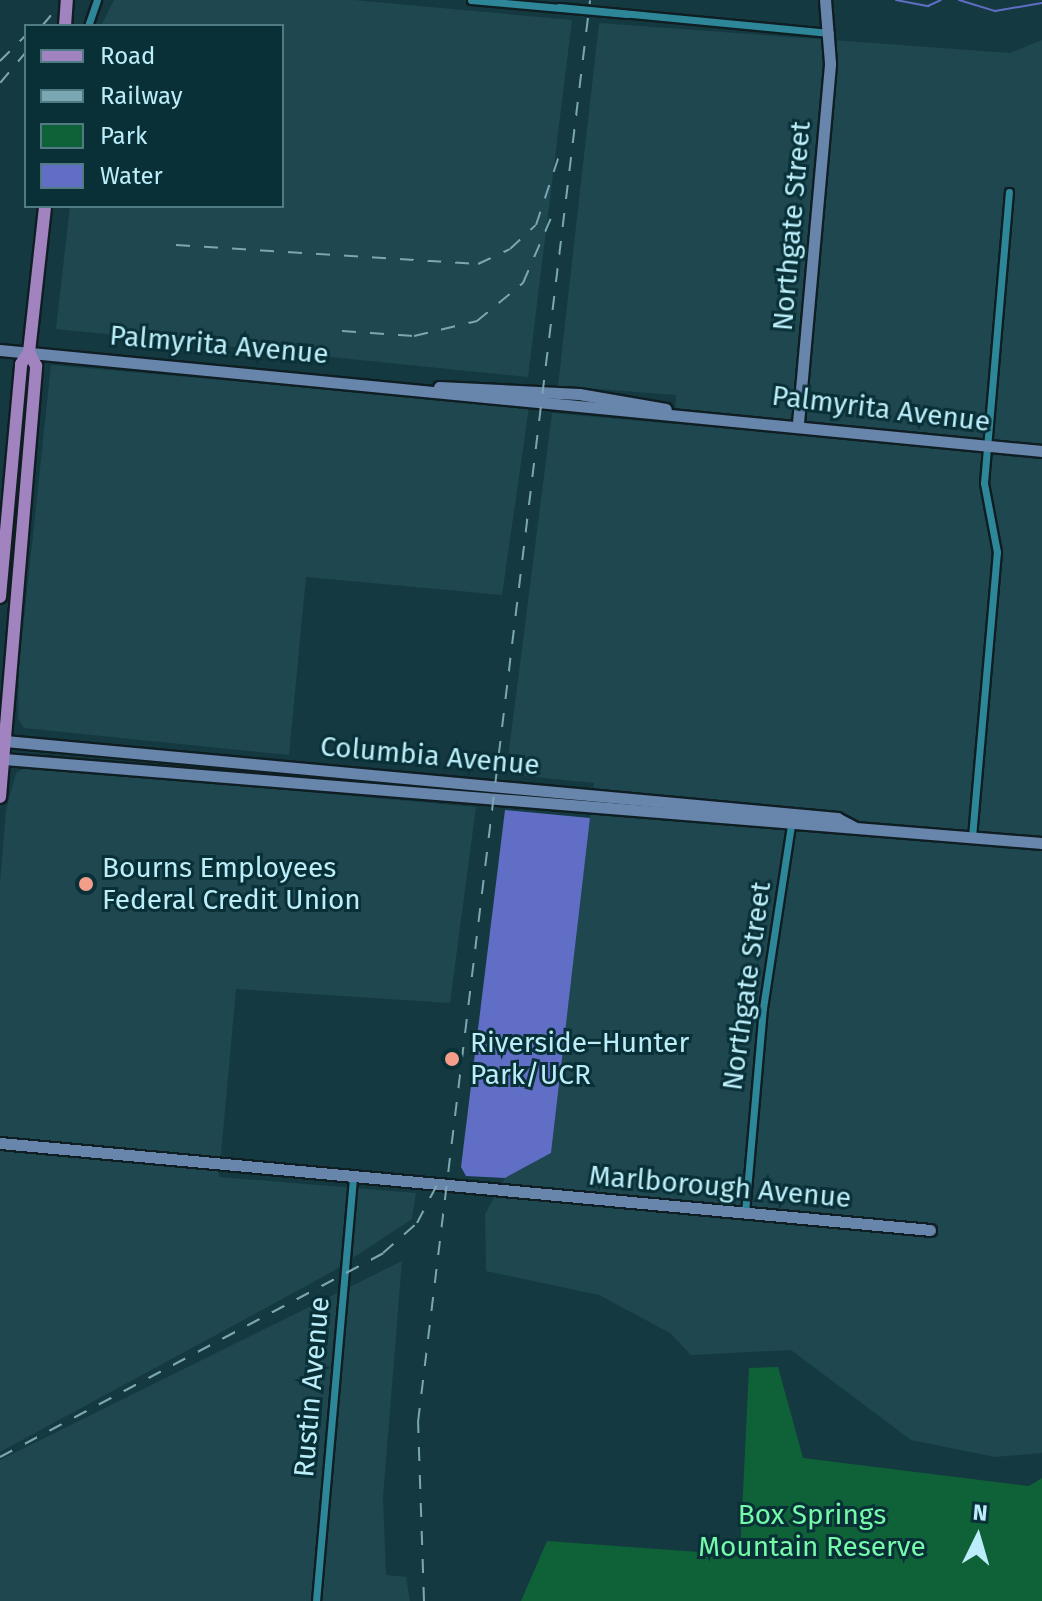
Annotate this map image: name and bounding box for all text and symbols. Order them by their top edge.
legend [24,24,284,208]
text: Road [100,42,155,70]
text: Railway [100,82,183,110]
street label: Northgate Street [766,120,818,332]
text: Park [100,122,147,150]
text: Water [100,162,163,190]
street label: Palmyrita Avenue [108,319,330,371]
street label: Palmyrita Avenue [770,379,992,439]
street label: Columbia Avenue [319,730,541,782]
place label: Bourns Employees Federal Credit Union [102,851,361,917]
marker: Bourns Employees Federal Credit Union [77,875,95,893]
street label: Northgate Street [716,879,778,1093]
place label: Riverside–Hunter Park/UCR [470,1026,689,1092]
marker: Riverside–Hunter Park/UCR [441,1048,463,1070]
street label: Marlborough Avenue [588,1159,852,1215]
street label: Rustin Avenue [287,1295,337,1479]
north arrow [938,1497,1018,1577]
park label: Box Springs Mountain Reserve [698,1498,926,1564]
text: N [972,1499,989,1527]

